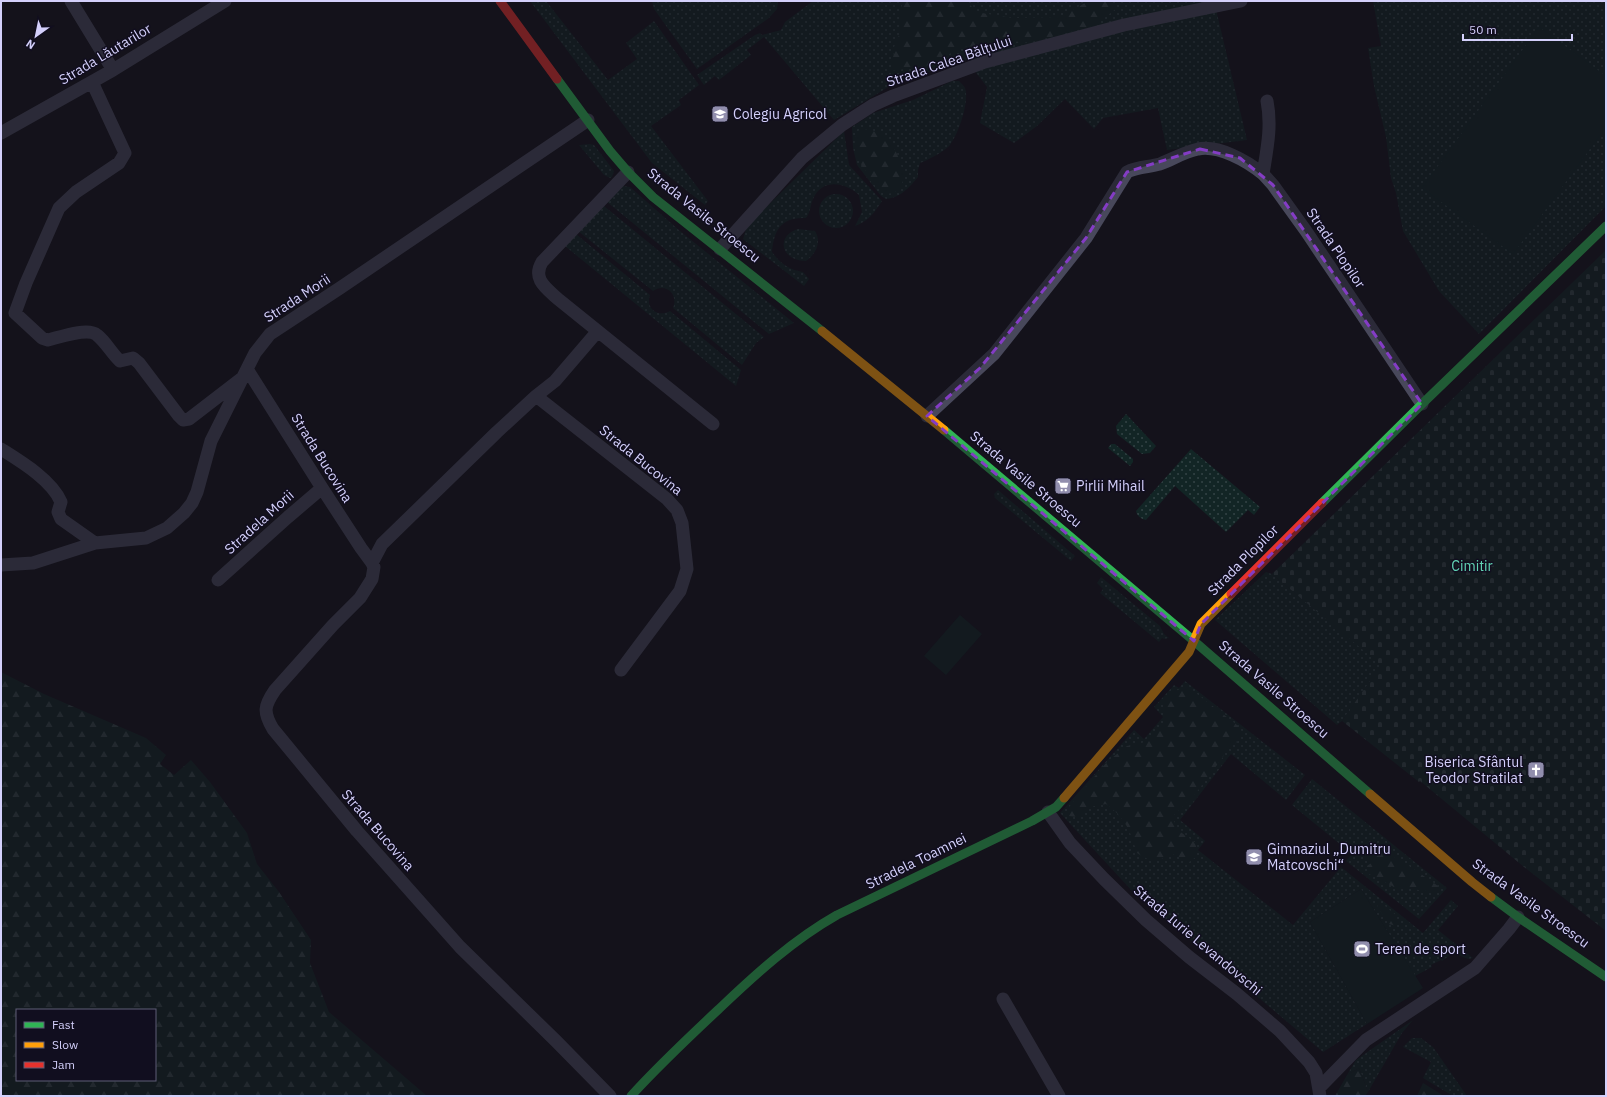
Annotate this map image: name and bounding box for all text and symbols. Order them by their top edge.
north arrow [16,16,56,56]
scale bar [1463,16,1572,42]
street label: Strada Lăutarilor [55,19,155,89]
text: 50 m [1469,22,1497,37]
street label: Strada Calea Bălțului [884,31,1014,91]
text: N [23,36,38,52]
school or university icon: Colegiu Agricol [710,104,730,124]
place label: Colegiu Agricol [733,105,827,123]
street label: Strada Vasile Stroescu [644,164,764,266]
street label: Strada Plopilor [1303,204,1369,292]
street label: Strada Morii [260,270,334,326]
street label: Strada Bucovina [287,410,357,507]
street label: Strada Bucovina [596,421,687,499]
street label: Strada Vasile Stroescu [966,427,1086,531]
supermarket icon: Pirlii Mihail [1053,476,1073,496]
place label: Pirlii Mihail [1076,477,1145,495]
street label: Stradela Morii [221,486,297,558]
street label: Strada Plopilor [1204,521,1282,599]
park label: Cimitir [1451,557,1493,575]
street label: Strada Vasile Stroescu [1215,636,1333,742]
place label: Biserica Sfântul Teodor Stratilat [1425,753,1523,787]
church icon: Biserica Sfântul Teodor Stratilat [1526,760,1546,780]
street label: Strada Bucovina [338,786,419,875]
street label: Stradela Toamnei [863,829,969,893]
place label: Gimnaziul „Dumitru Matcovschi“ [1267,840,1391,874]
school or university icon: Gimnaziul „Dumitru Matcovschi“ [1244,847,1264,867]
street label: Strada Vasile Stroescu [1469,854,1593,952]
street label: Strada Iurie Levandovschi [1130,881,1266,999]
sports icon: Teren de sport [1352,939,1372,959]
place label: Teren de sport [1375,940,1466,958]
legend [16,1009,156,1081]
text: Fast [52,1017,75,1032]
text: Slow [52,1037,78,1052]
text: Jam [52,1057,75,1072]

